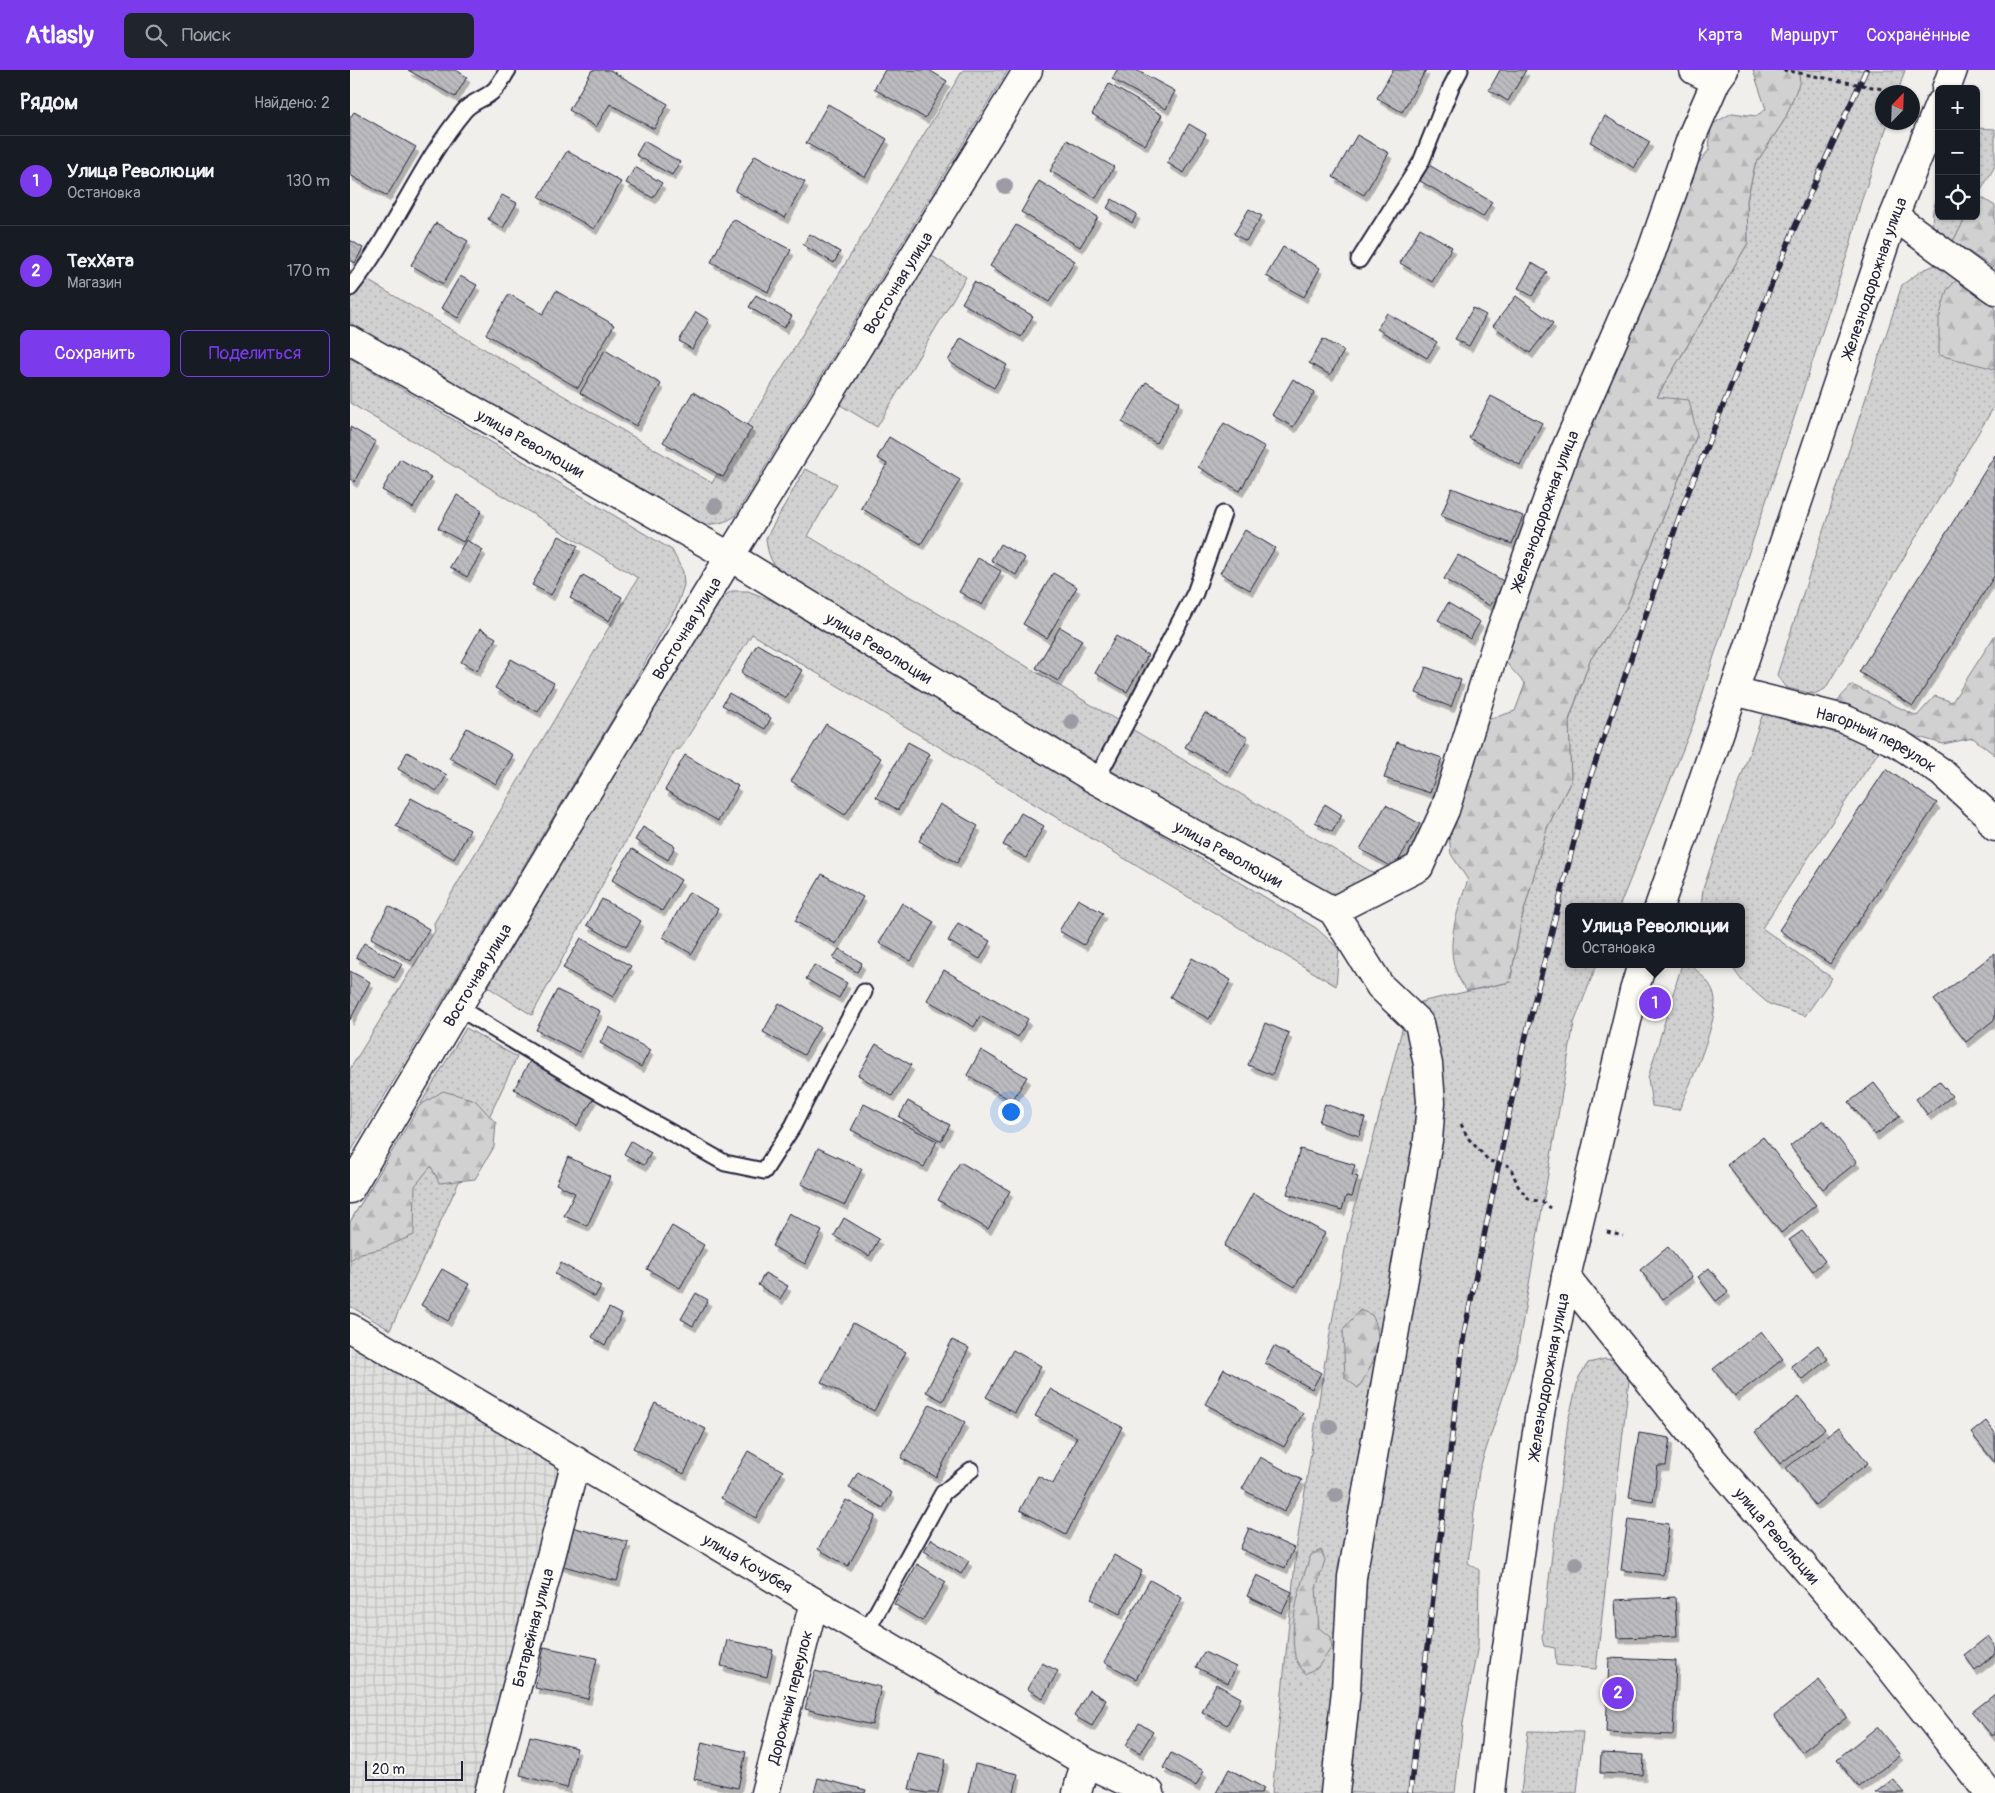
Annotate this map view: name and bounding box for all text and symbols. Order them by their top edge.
search box [124,13,474,58]
text: Atlasly [25,21,94,50]
icon: search [142,21,170,49]
text: Поиск [182,23,231,47]
text: Карта [1698,24,1742,47]
text: Маршрут [1770,24,1838,47]
text: Сохранённые [1866,24,1970,47]
north arrow [1875,85,1920,130]
map controls [1935,85,1980,220]
button: + [1935,85,1980,130]
text: Рядом [20,89,78,116]
text: Найдено: 2 [254,93,330,113]
button: − [1935,130,1980,175]
text: Улица Революции [67,159,214,183]
text: 1 [33,171,39,191]
text: 130 m [286,171,330,191]
button: locate [1935,175,1980,220]
text: Остановка [67,183,141,203]
street label: Железнодорожная улица [1837,194,1912,364]
street label: Восточная улица [859,228,937,338]
text: ТехХата [67,249,134,273]
text: 2 [32,261,40,281]
text: 170 m [287,261,330,281]
text: Магазин [67,273,122,293]
button: Сохранить [20,330,170,377]
button: Поделиться [180,330,330,377]
street label: улица Революции [472,405,588,482]
street label: Железнодорожная улица [1506,428,1584,596]
street label: Восточная улица [648,574,726,684]
street label: улица Революции [821,608,935,688]
street label: Нагорный переулок [1814,703,1940,777]
street label: улица Революции [1170,816,1286,892]
popup [1565,903,1745,968]
text: Улица Революции [1582,914,1728,938]
street label: Восточная улица [439,920,516,1030]
text: Остановка [1582,938,1655,958]
pin: 1 [1639,984,1671,1022]
your location [998,1099,1024,1125]
street label: Железнодорожная улица [1524,1291,1574,1464]
street label: улица Революции [1729,1483,1824,1589]
street label: улица Кочубея [698,1529,796,1598]
street label: Батарейная улица [508,1566,558,1689]
street label: Дорожный переулок [764,1628,817,1767]
pin: 2 [1602,1674,1634,1712]
scale bar [365,1758,462,1781]
text: 20 m [372,1761,405,1778]

